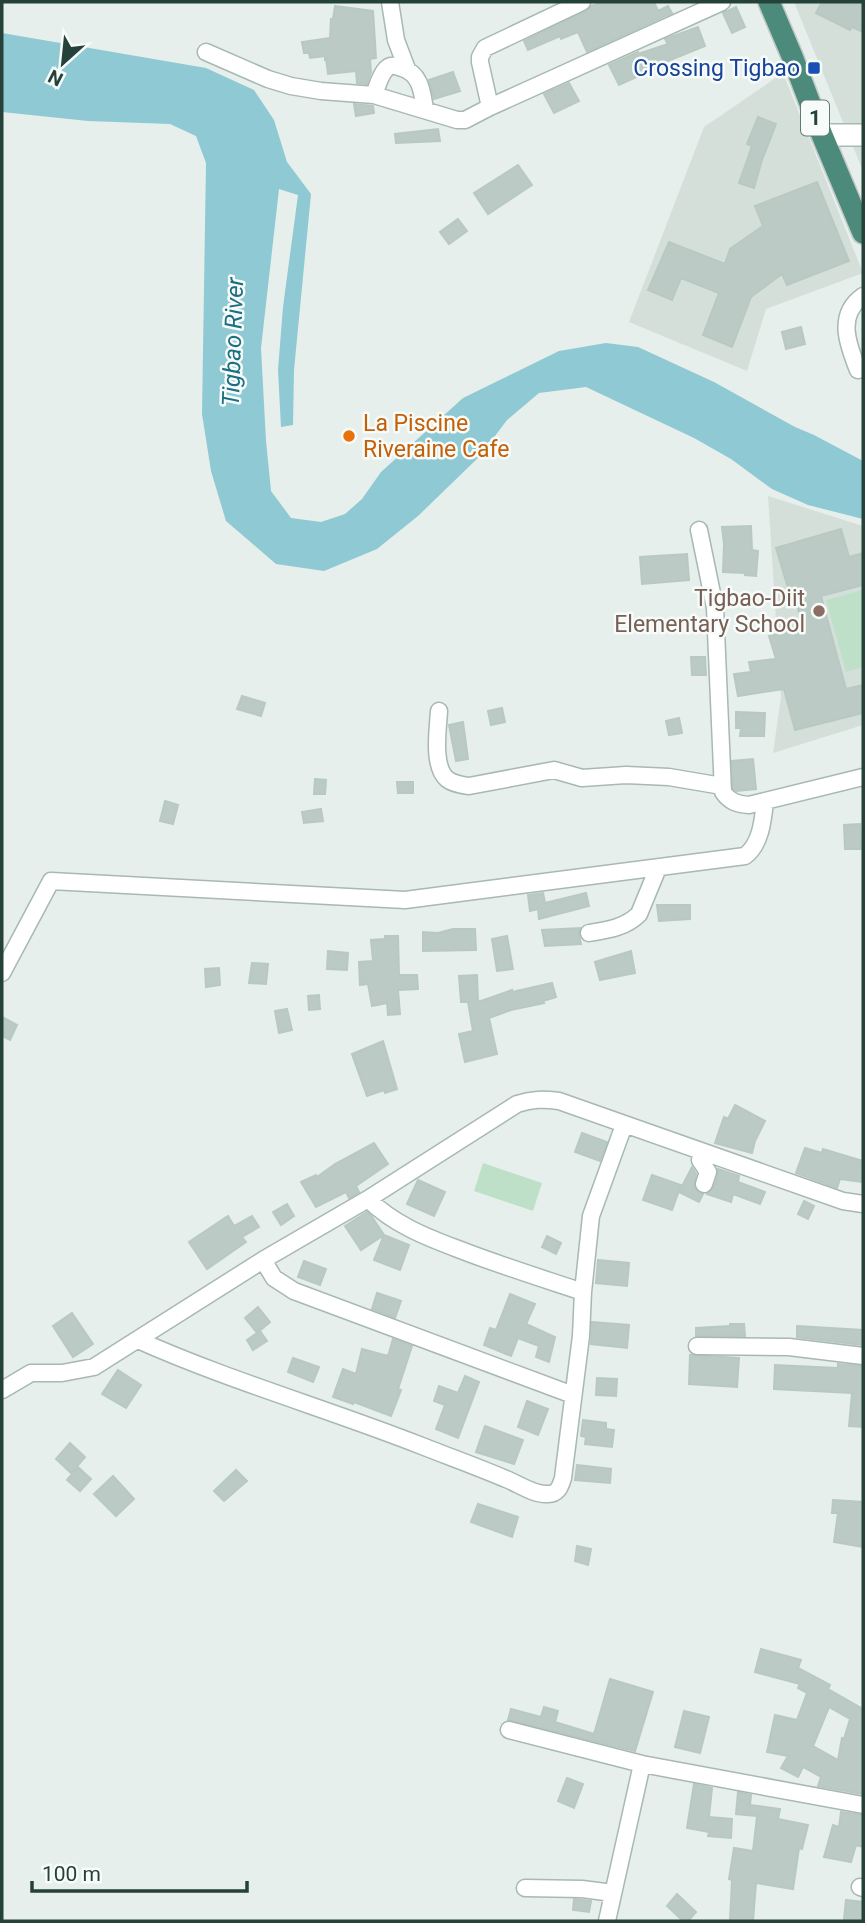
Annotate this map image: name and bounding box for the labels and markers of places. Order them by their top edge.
place label: Crossing Tigbao [633,55,800,82]
marker: Crossing Tigbao [806,60,822,76]
place label: La Piscine Riveraine Cafe [363,410,509,463]
marker: La Piscine Riveraine Cafe [341,428,357,444]
place label: Tigbao-Diit Elementary School [614,585,805,638]
marker: Tigbao-Diit Elementary School [811,603,827,619]

